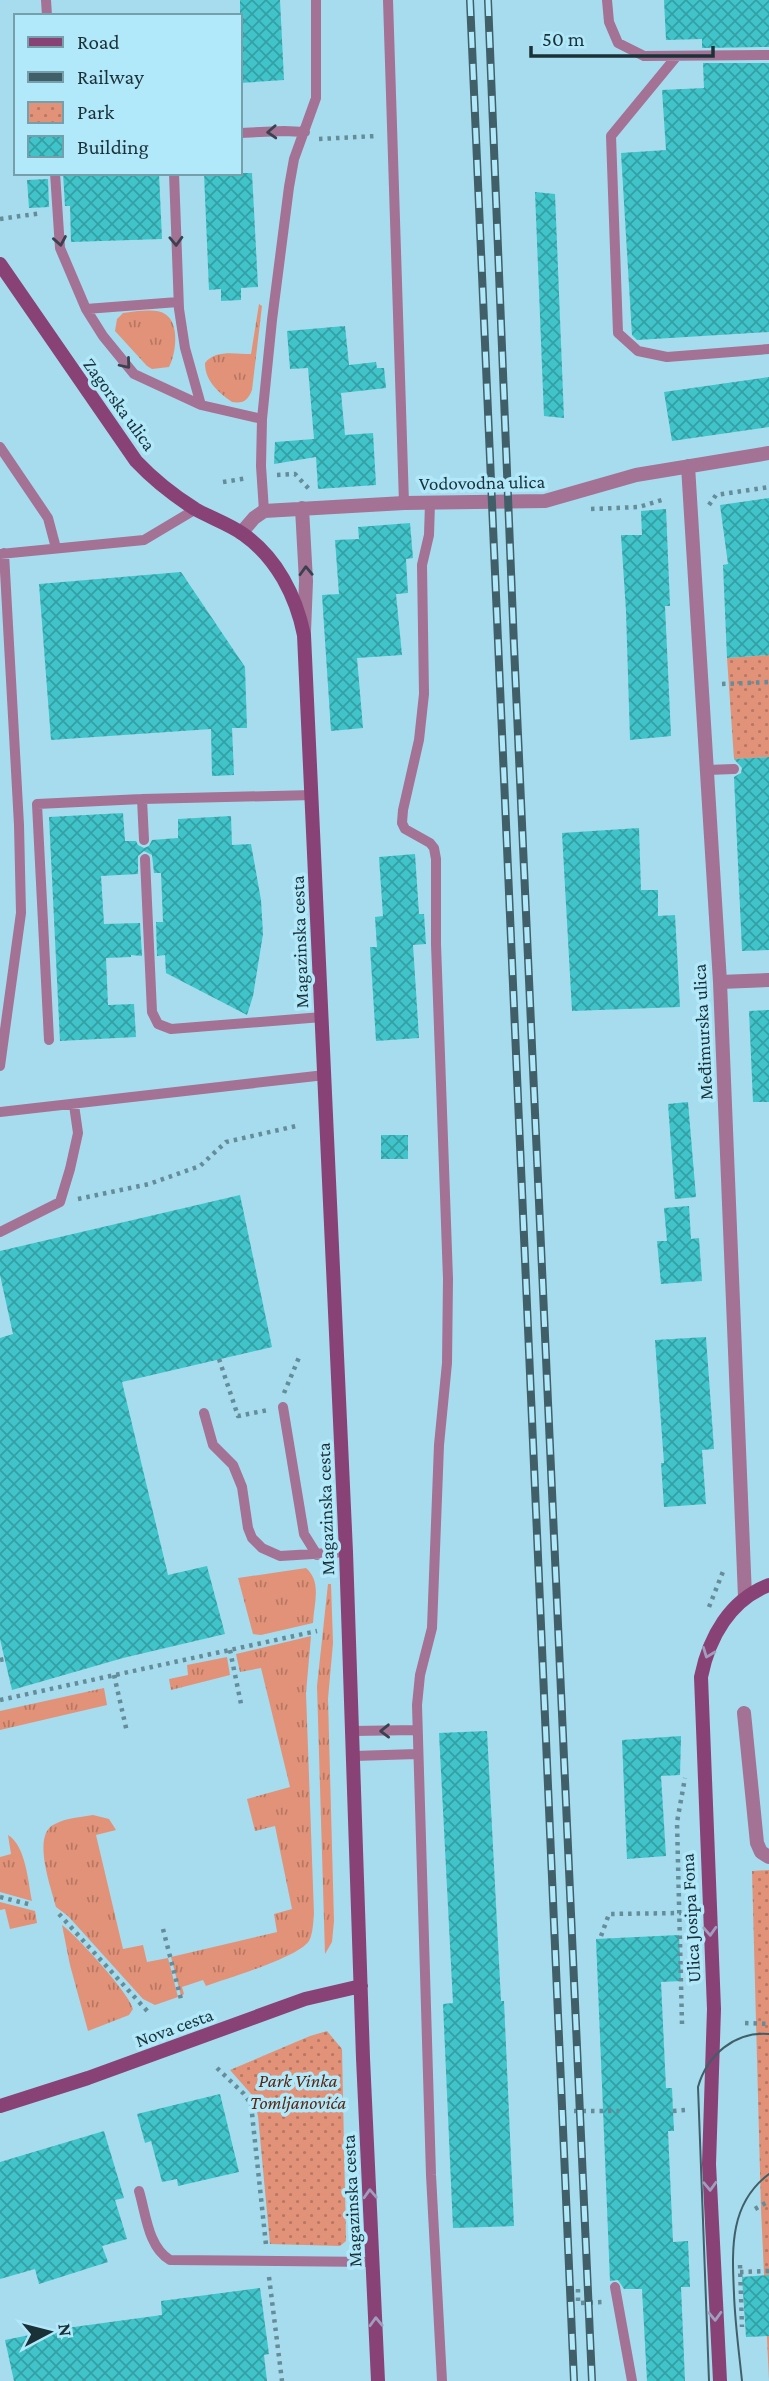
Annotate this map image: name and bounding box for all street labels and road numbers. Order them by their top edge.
street label: Zagorska ulica [79,354,160,455]
street label: Vodovodna ulica [419,471,545,494]
street label: Magazinska cesta [287,875,312,1009]
street label: Međimurska ulica [688,963,717,1101]
street label: Magazinska cesta [313,1442,338,1576]
street label: Ulica Josipa Fona [677,1852,704,1983]
street label: Nova cesta [132,2004,216,2051]
street label: Magazinska cesta [338,2134,365,2268]

